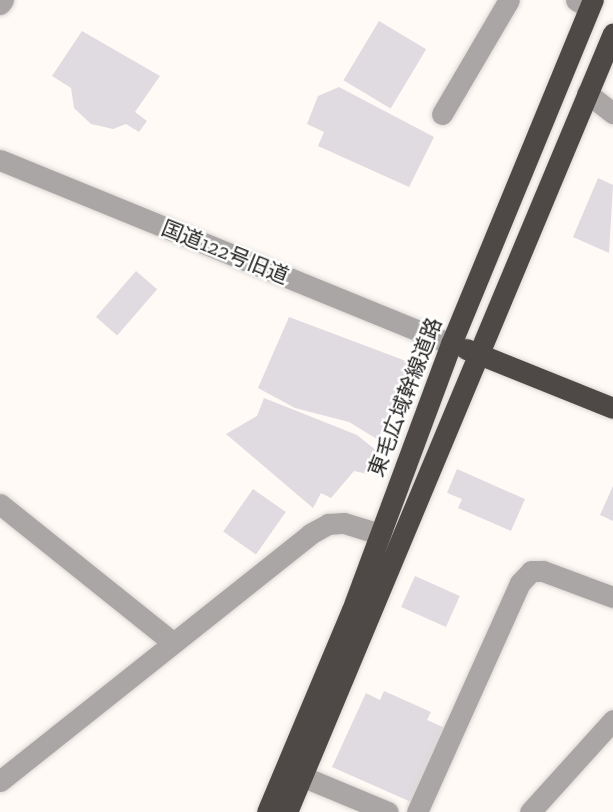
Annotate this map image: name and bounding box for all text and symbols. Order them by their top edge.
street label: 国道122号旧道 [158,215,292,289]
street label: 東毛広域幹線道路 [363,314,447,480]

